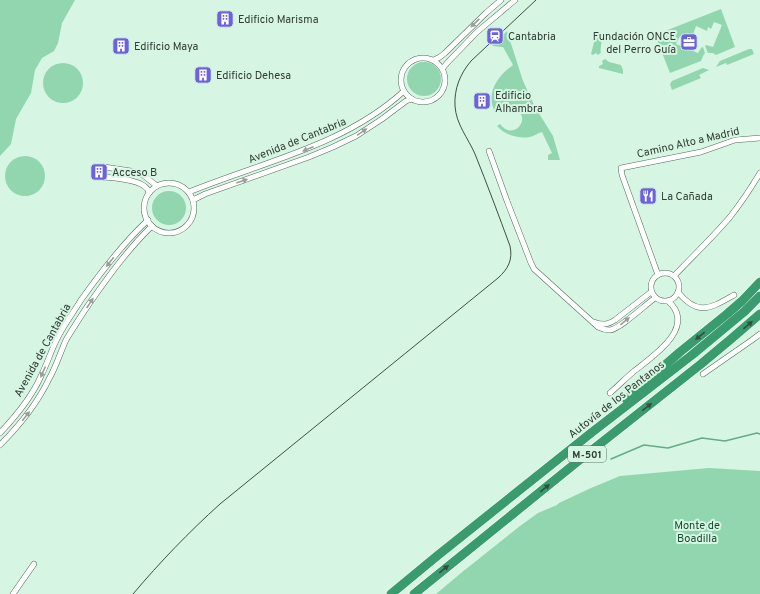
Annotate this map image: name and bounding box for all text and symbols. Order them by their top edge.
building icon: Edificio Marisma [215,9,235,29]
place label: Edificio Marisma [238,13,319,27]
one-way arrow [470,18,480,28]
station icon: Cantabria [485,26,505,46]
place label: Cantabria [508,30,556,44]
place label: Fundación ONCE del Perro Guía [593,30,676,57]
office icon: Fundación ONCE del Perro Guía [679,32,699,52]
building icon: Edificio Maya [111,36,131,56]
place label: Edificio Maya [134,40,199,54]
building icon: Edificio Dehesa [193,65,213,85]
place label: Edificio Dehesa [216,69,291,83]
place label: Edificio Alhambra [495,89,543,116]
building icon: Edificio Alhambra [472,91,492,111]
street label: Avenida de Cantabria [246,115,349,167]
street label: Camino Alto a Madrid [635,124,741,162]
one-way arrow [357,128,367,136]
one-way arrow [301,146,313,152]
building icon: Acceso B [89,162,109,182]
place label: Acceso B [112,166,157,180]
one-way arrow [237,178,249,184]
restaurant icon: La Cañada [638,186,658,206]
place label: La Cañada [661,190,713,204]
one-way arrow [106,256,115,267]
one-way arrow [86,298,94,308]
street label: Avenida de Cantabria [11,301,74,400]
one-way arrow [620,317,631,326]
one-way arrow [743,320,753,330]
one-way arrow [694,331,705,340]
street label: Autovía de los Pantanos [566,358,667,442]
one-way arrow [40,367,46,378]
one-way arrow [641,403,652,411]
one-way arrow [21,410,30,421]
road number: M-501 [568,446,606,462]
one-way arrow [540,483,551,492]
park label: Monte de Boadilla [674,519,720,546]
one-way arrow [439,565,449,574]

